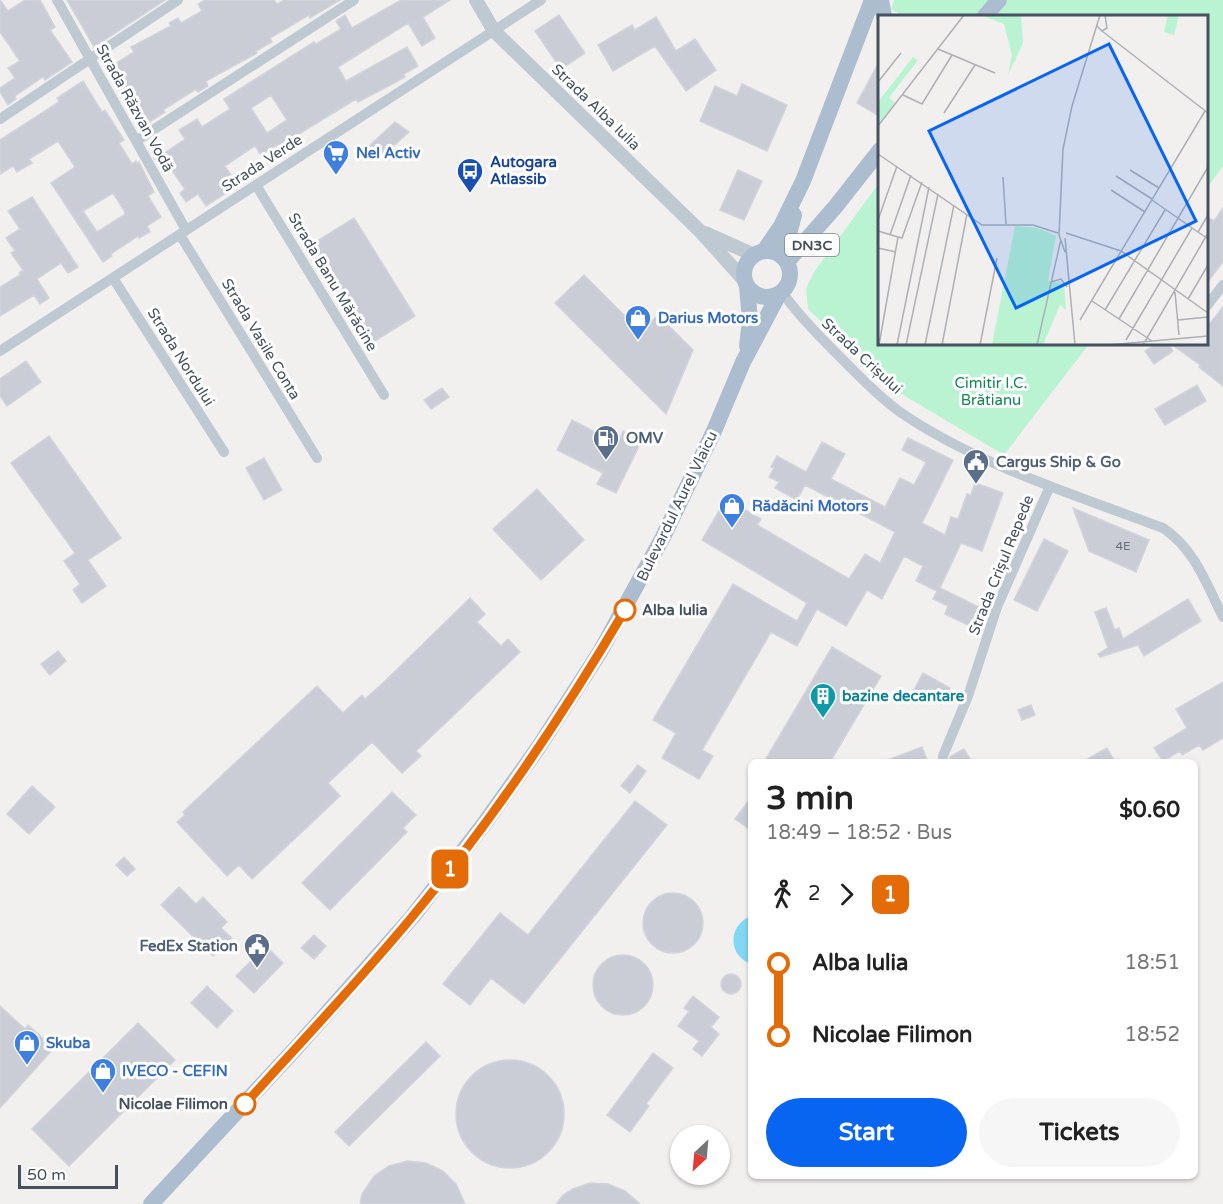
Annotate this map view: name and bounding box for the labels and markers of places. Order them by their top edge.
supermarket icon: Nel Activ [321,138,351,176]
place label: Nel Activ [356,144,420,162]
place label: Autogara Atlassib [490,153,557,188]
bus stop icon: Autogara Atlassib [455,156,485,194]
shop icon: Darius Motors [623,303,653,341]
place label: Darius Motors [658,309,758,327]
fuel station icon: OMV [591,423,621,461]
place label: OMV [626,429,664,447]
public building icon: Cargus Ship & Go [961,447,991,485]
place label: Cargus Ship & Go [996,453,1121,472]
shop icon: Rădăcini Motors [717,491,747,529]
place label: Rădăcini Motors [752,497,869,515]
marker: Alba Iulia [614,599,636,621]
place label: Alba Iulia [642,601,708,619]
building icon: bazine decantare [808,681,838,719]
place label: bazine decantare [842,687,965,705]
public building icon: FedEx Station [242,931,272,969]
place label: FedEx Station [139,937,238,955]
shop icon: Skuba [12,1028,42,1066]
place label: Skuba [46,1034,90,1052]
shop icon: IVECO - CEFIN [88,1056,118,1094]
place label: IVECO - CEFIN [122,1062,228,1080]
marker: Nicolae Filimon [234,1093,256,1115]
place label: Nicolae Filimon [119,1095,228,1113]

